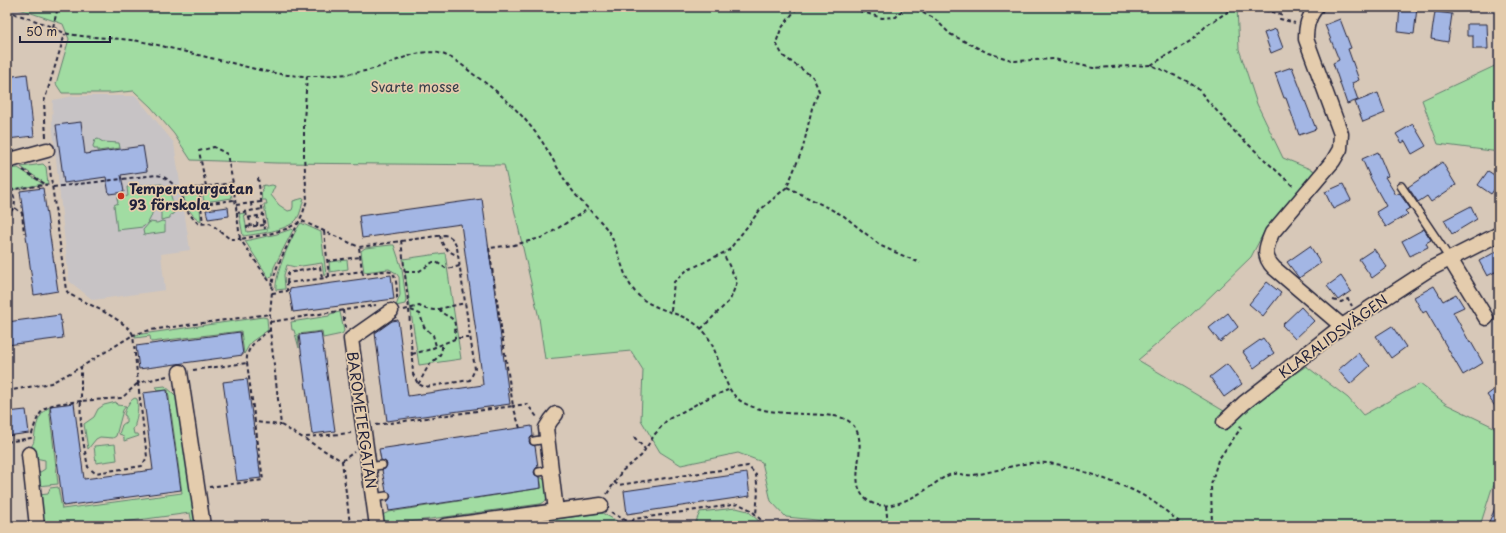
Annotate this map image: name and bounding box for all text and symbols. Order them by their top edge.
scale bar [20,18,110,44]
text: 50 m [26,22,57,40]
park label: Svarte mosse [371,76,459,97]
place label: Temperaturgatan 93 förskola [129,178,253,215]
marker: Temperaturgatan 93 förskola [116,191,126,201]
street label: KLARALIDSVÄGEN [1274,289,1392,383]
street label: BAROMETERGATAN [342,350,382,490]

